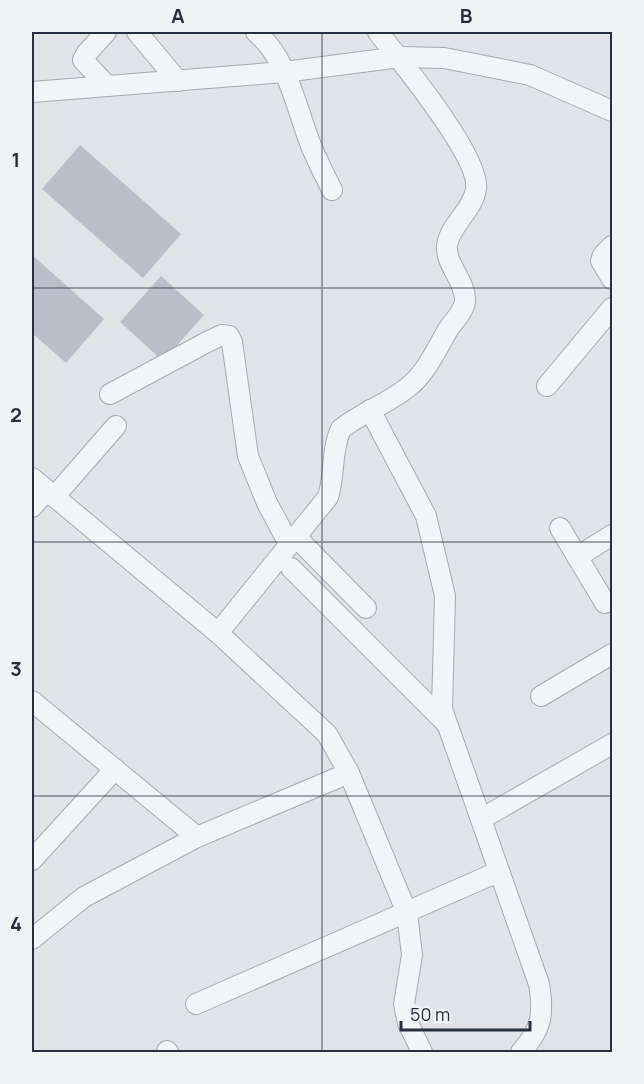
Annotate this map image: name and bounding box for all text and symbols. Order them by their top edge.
text: A [171,2,185,29]
text: B [460,2,473,29]
text: 1 [12,146,20,173]
text: 2 [10,401,22,428]
text: 3 [10,655,22,682]
text: 4 [10,910,22,937]
scale bar [401,994,530,1032]
text: 50 m [410,1002,450,1026]

